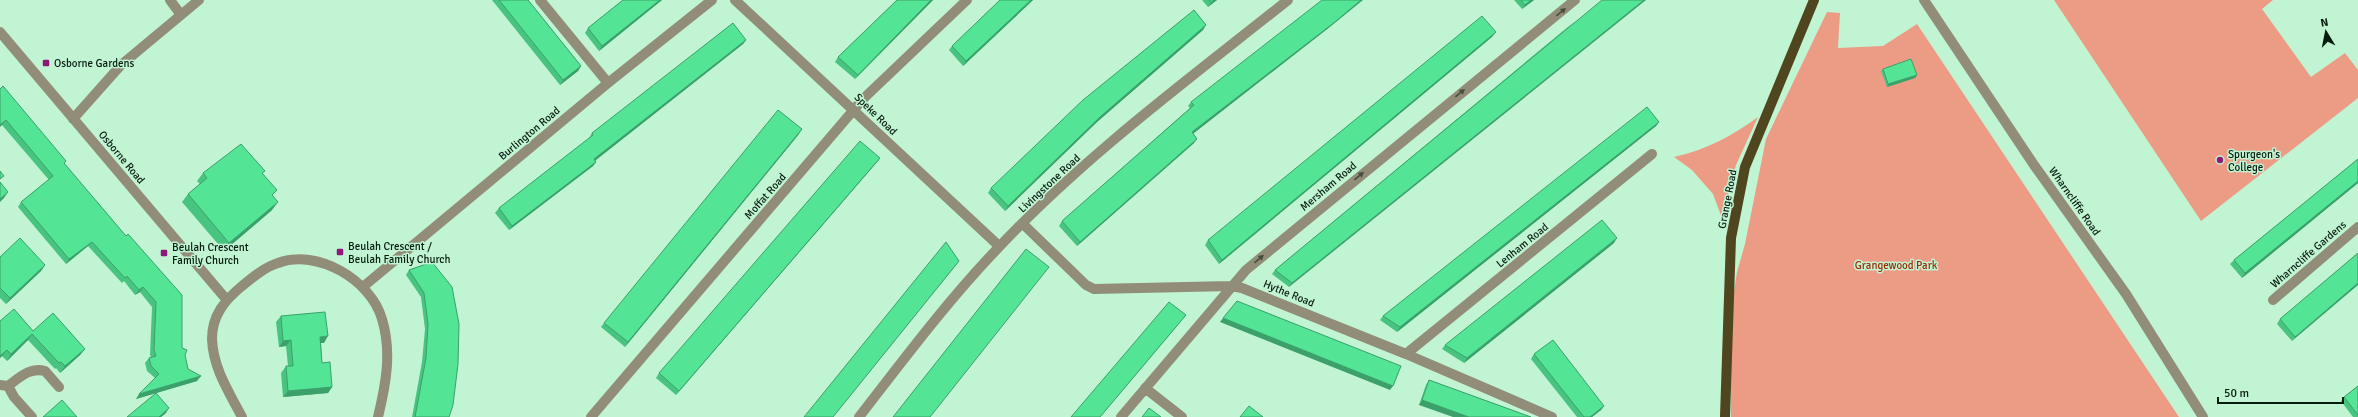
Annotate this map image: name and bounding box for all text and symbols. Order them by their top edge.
one-way arrow [1555,7,1566,16]
north arrow [2306,12,2346,52]
text: N [2319,16,2329,30]
place label: Osborne Gardens [54,57,134,70]
marker: Osborne Gardens [41,58,51,68]
one-way arrow [1454,89,1465,97]
street label: Speke Road [852,91,900,138]
street label: Burlington Road [496,104,563,163]
street label: Osborne Road [96,128,148,187]
place label: Spurgeon's College [2228,148,2280,174]
street label: Livingstone Road [1016,151,1083,215]
marker: Spurgeon's College [2215,155,2225,165]
street label: Mersham Road [1298,159,1359,214]
street label: Wharncliffe Road [2046,165,2103,238]
street label: Grange Road [1715,168,1740,230]
street label: Moffat Road [742,170,789,222]
one-way arrow [1354,171,1365,180]
street label: Wharncliffe Gardens [2268,218,2349,291]
street label: Lenham Road [1494,220,1551,270]
place label: Beulah Crescent / Beulah Family Church [348,240,450,266]
place label: Beulah Crescent Family Church [172,241,249,267]
marker: Beulah Crescent / Beulah Family Church [335,247,345,257]
marker: Beulah Crescent Family Church [159,248,169,258]
one-way arrow [1254,254,1264,263]
park label: Grangewood Park [1855,259,1938,272]
street label: Hythe Road [1261,277,1316,310]
scale bar [2218,379,2343,405]
text: 50 m [2224,386,2249,401]

